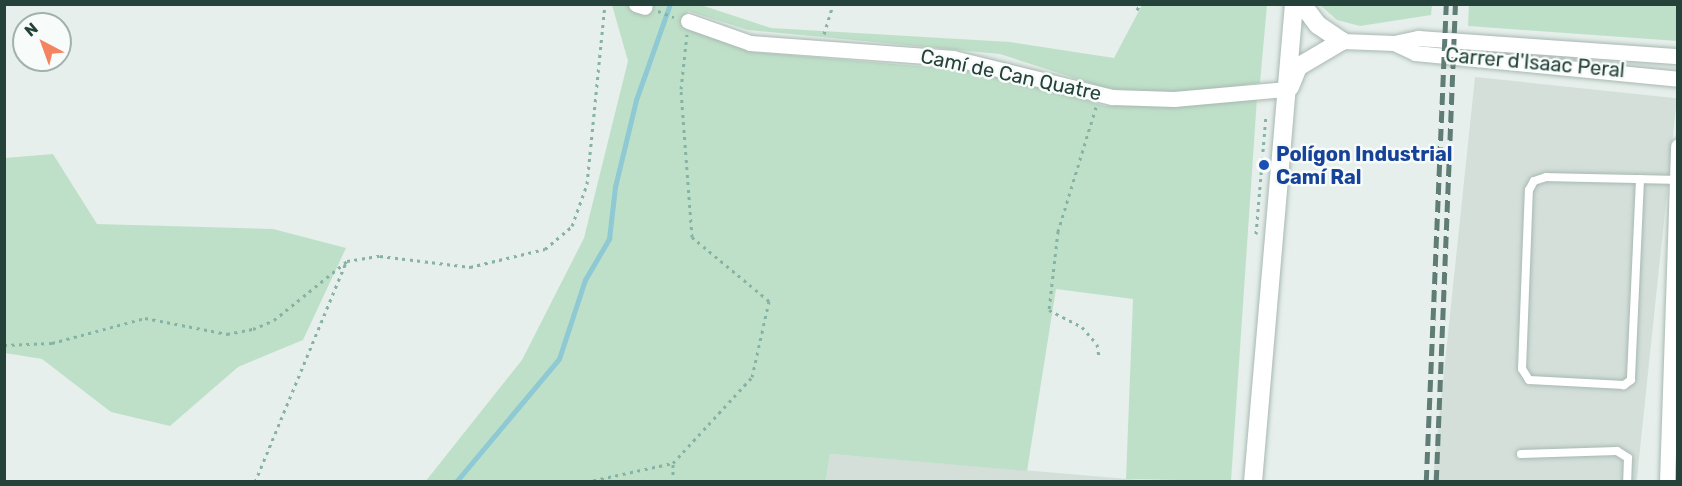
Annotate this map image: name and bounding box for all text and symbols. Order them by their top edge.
north arrow [12,12,72,72]
text: N [21,19,42,40]
street label: Carrer d'Isaac Peral [1444,43,1626,83]
street label: Camí de Can Quatre [918,44,1104,106]
place label: Polígon Industrial Camí Ral [1276,142,1453,189]
marker: Polígon Industrial Camí Ral [1257,158,1271,172]

